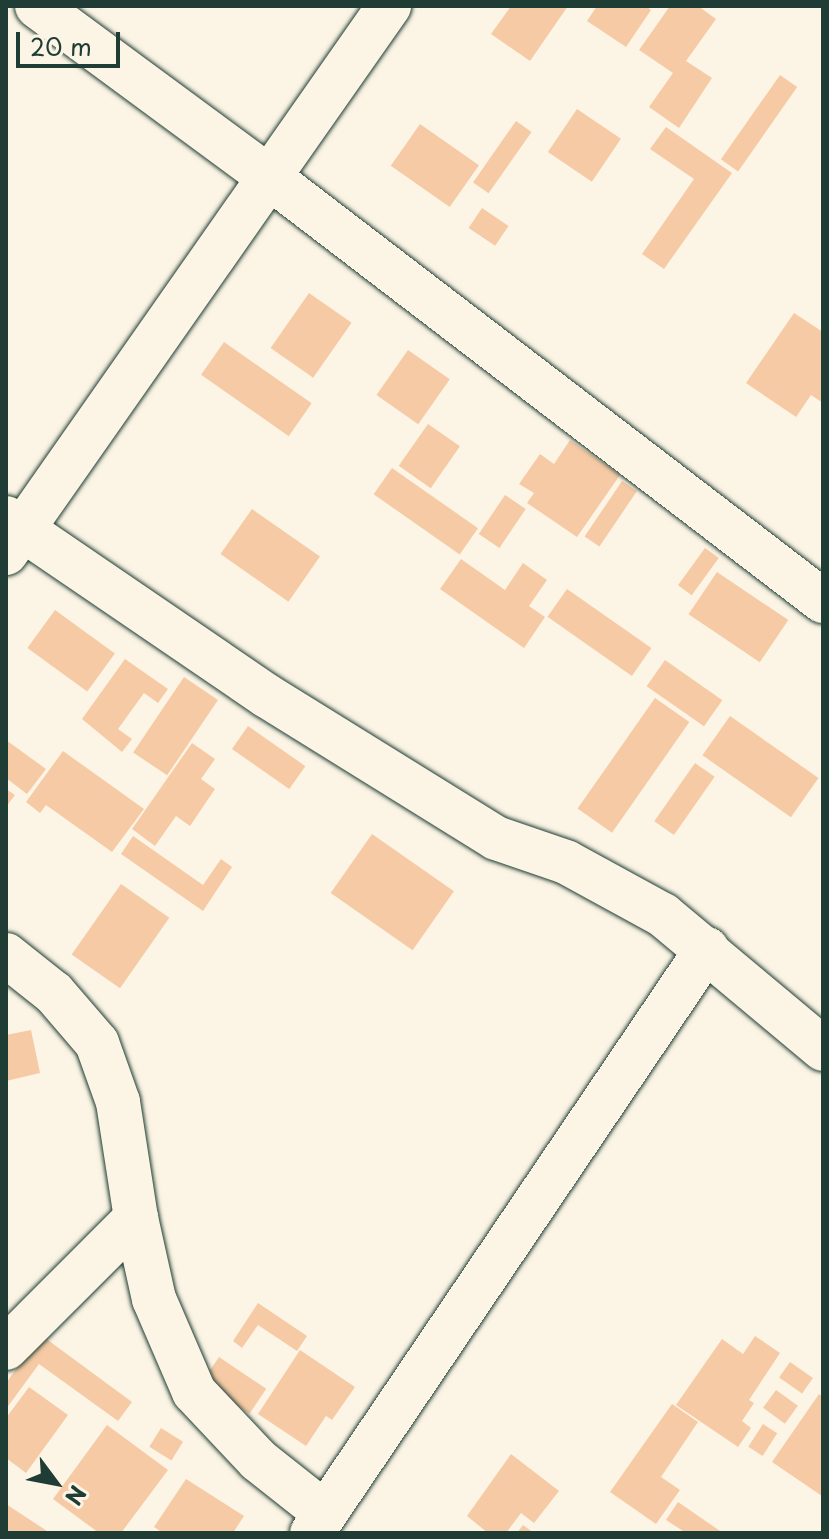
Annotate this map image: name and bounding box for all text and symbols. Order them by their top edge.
scale bar [20,16,124,66]
text: 20 m [30,28,92,64]
north arrow [16,1443,96,1523]
text: N [58,1480,95,1512]

